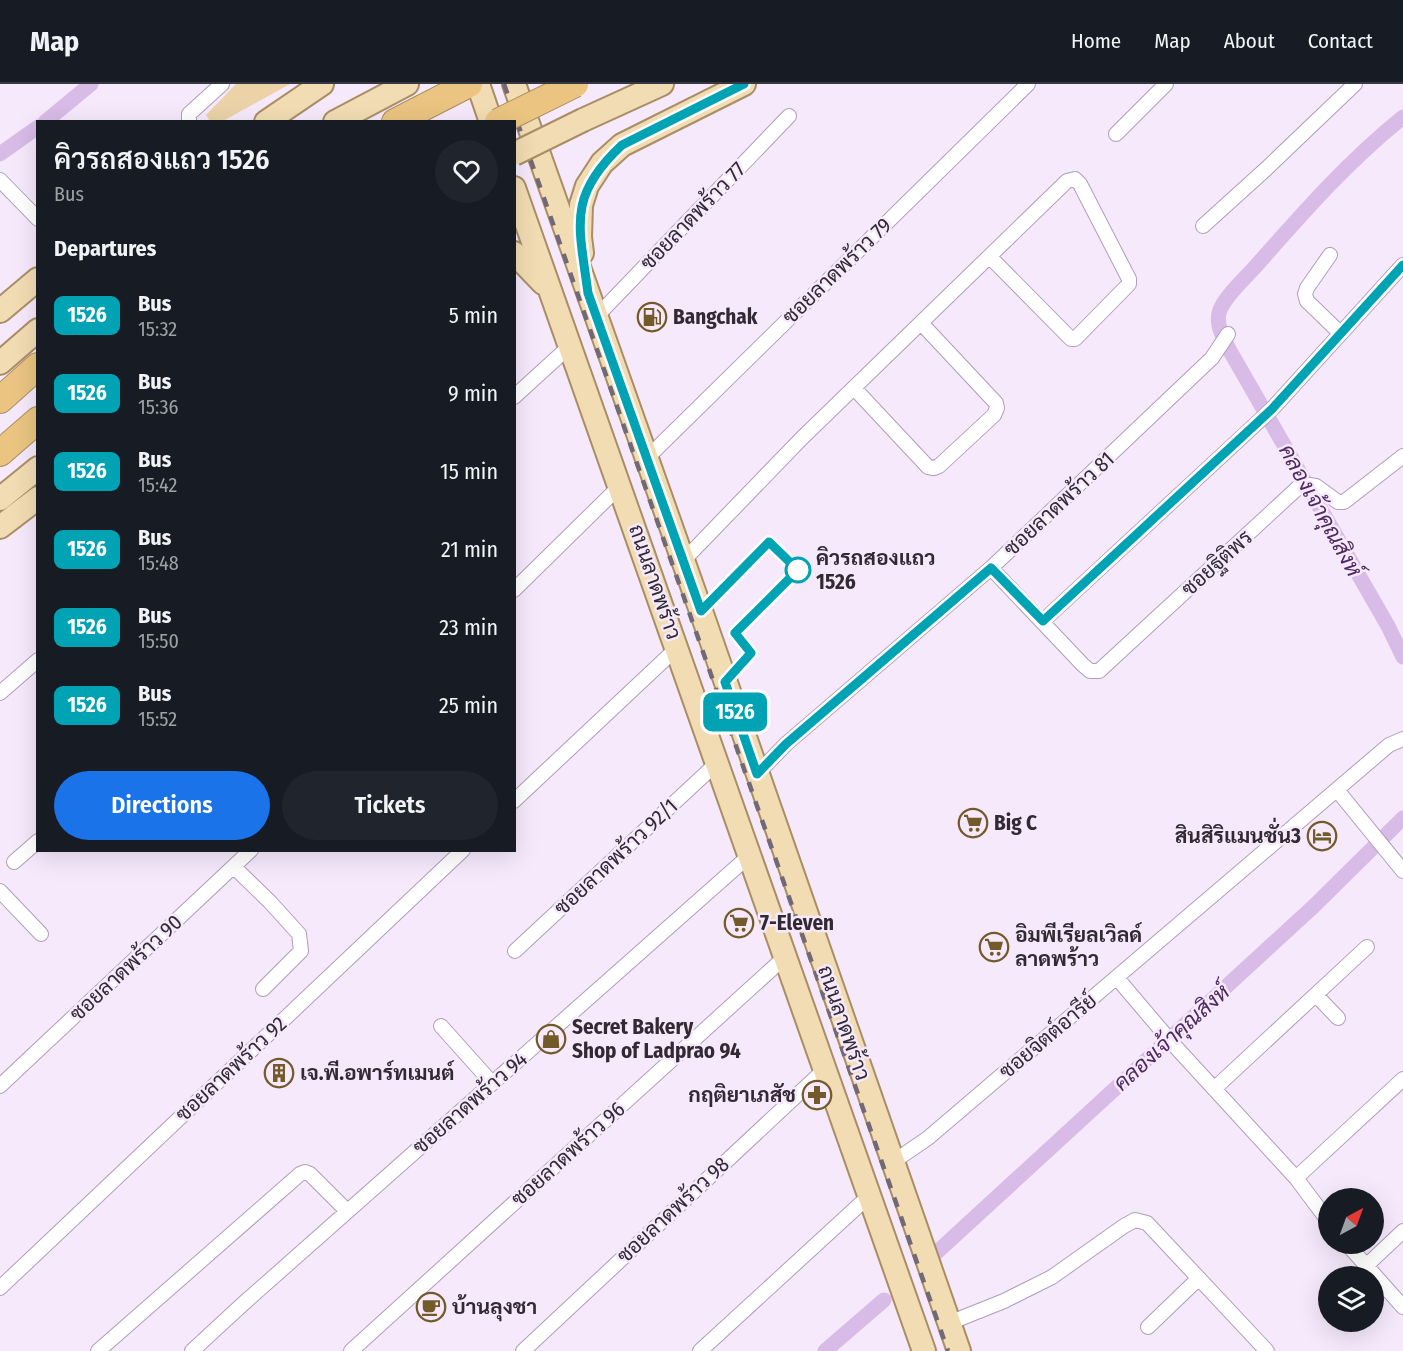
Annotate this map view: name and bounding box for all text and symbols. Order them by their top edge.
text: Map [30,25,79,58]
text: Home [1071,28,1121,54]
text: Map [1154,28,1191,54]
text: About [1224,28,1275,54]
text: Contact [1308,28,1373,54]
button: heart [435,140,498,203]
text: คิวรถสองแถว 1526 [54,143,269,176]
street label: ซอยลาดพร้าว 77 [635,157,751,275]
text: Bus [54,182,84,206]
street label: ซอยลาดพร้าว 79 [777,212,897,330]
text: Departures [54,235,156,262]
text: Bus [138,290,171,317]
fuel station icon: Bangchak [636,301,668,333]
text: 1526 [67,302,107,328]
text: 5 min [449,302,498,329]
place label: Bangchak [673,304,758,330]
text: 15:32 [138,317,177,341]
text: Bus [138,368,171,395]
text: 1526 [67,380,107,406]
text: 9 min [448,380,498,407]
text: 15:36 [138,395,178,419]
water label: คลองเจ้าคุณสิงห์ [1271,439,1370,585]
text: Bus [138,446,171,473]
street label: ซอยลาดพร้าว 81 [998,446,1120,562]
text: 1526 [67,458,107,484]
text: 15 min [440,458,498,485]
text: 15:42 [138,473,177,497]
street label: ถนนลาดพร้าว [623,521,687,643]
text: Bus [138,524,171,551]
street label: ซอยฐิติพร [1176,524,1258,602]
text: 1526 [67,536,107,562]
text: 21 min [441,536,498,563]
place label: คิวรถสองแถว 1526 [816,545,935,595]
text: 15:48 [138,551,179,575]
marker: คิวรถสองแถว 1526 [785,557,811,583]
text: Bus [138,602,171,629]
text: 1526 [67,614,107,640]
text: 23 min [439,614,498,641]
text: 15:50 [138,629,179,653]
text: Bus [138,680,171,707]
text: 1526 [67,692,107,718]
text: 25 min [439,692,498,719]
line badge: 1526 [693,692,777,732]
text: 1526 [715,699,755,725]
text: 15:52 [138,707,177,731]
button: Directions [54,771,270,840]
button: Tickets [282,771,498,840]
street label: ซอยลาดพร้าว 92/1 [549,793,683,921]
supermarket icon: Big C [957,807,989,839]
place label: Big C [994,810,1037,836]
place label: สินสิริแมนชั่น3 [1175,817,1301,849]
hotel icon: สินสิริแมนชั่น3 [1306,820,1338,852]
supermarket icon: 7-Eleven [723,907,755,939]
street label: ซอยลาดพร้าว 90 [64,909,188,1027]
place label: 7-Eleven [760,910,834,936]
place label: อิมพีเรียลเวิลด์ ลาดพร้าว [1015,922,1143,972]
supermarket icon: อิมพีเรียลเวิลด์ ลาดพร้าว [978,931,1010,963]
street label: ถนนลาดพร้าว [812,962,876,1084]
water label: คลองเจ้าคุณสิงห์ [1107,975,1239,1098]
street label: ซอยจิตต์อารีย์ [993,987,1102,1084]
street label: ซอยลาดพร้าว 92 [170,1011,292,1127]
place label: Secret Bakery Shop of Ladprao 94 [572,1014,741,1064]
shop icon: Secret Bakery Shop of Ladprao 94 [535,1023,567,1055]
street label: ซอยลาดพร้าว 94 [407,1046,533,1160]
building icon: เจ.พี.อพาร์ทเมนต์ [263,1057,295,1089]
place label: เจ.พี.อพาร์ทเมนต์ [300,1060,455,1086]
pharmacy icon: กฤติยาเภสัช [801,1079,833,1111]
place label: กฤติยาเภสัช [688,1082,796,1108]
street label: ซอยลาดพร้าว 96 [506,1096,630,1212]
street label: ซอยลาดพร้าว 98 [611,1151,735,1269]
north arrow [1318,1188,1384,1254]
map controls [1318,1188,1384,1332]
button: layers [1318,1266,1384,1332]
cafe icon: บ้านลุงชา [415,1291,447,1323]
place label: บ้านลุงชา [452,1294,537,1322]

